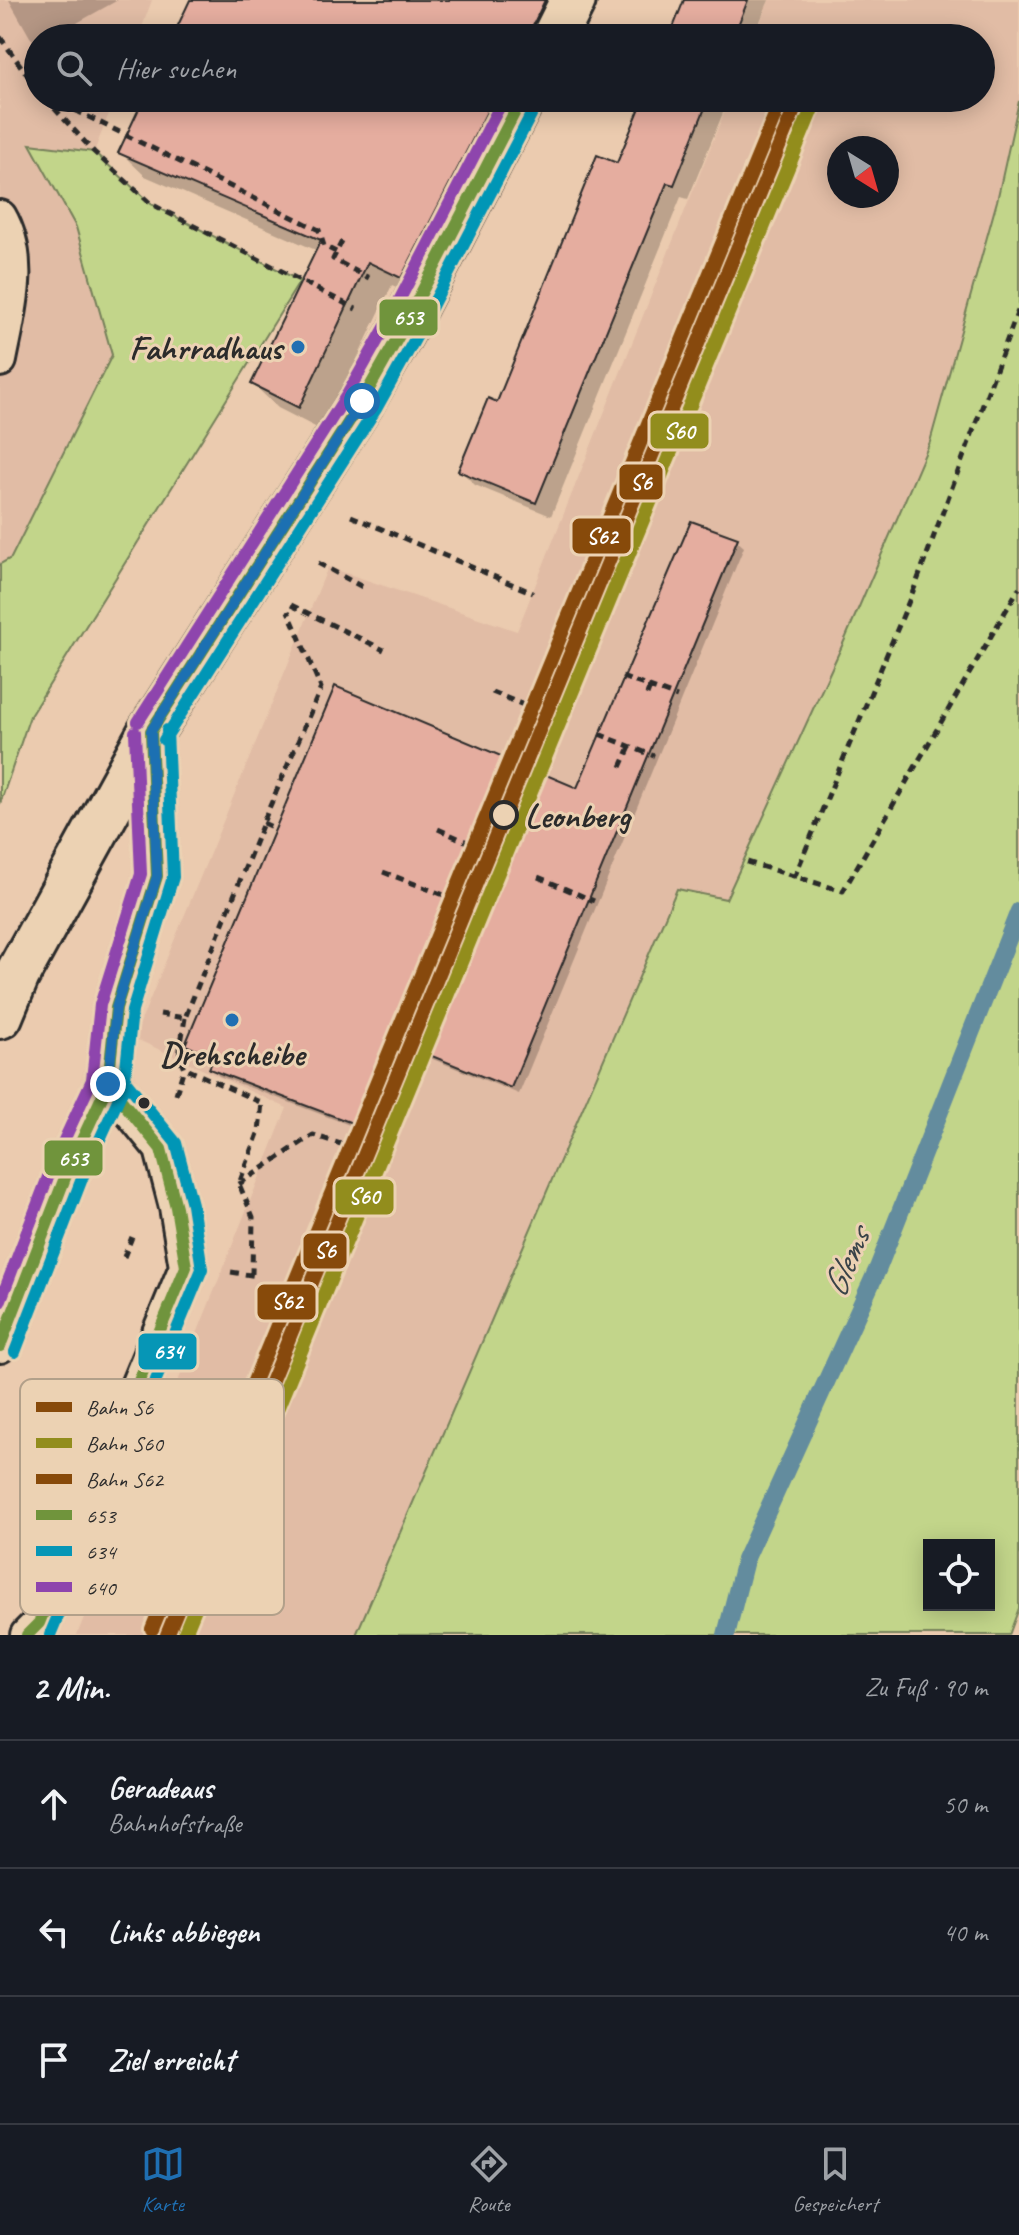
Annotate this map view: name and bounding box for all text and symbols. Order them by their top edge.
search box [24,24,995,112]
icon: search [52,46,96,90]
text: Hier suchen [116,49,236,87]
north arrow [827,136,899,208]
line badge: 653 [378,298,439,337]
text: 653 [393,304,425,332]
place label: Fahrradhaus [129,326,285,369]
marker: Fahrradhaus [289,338,307,356]
route start [344,383,380,419]
line badge: S60 [649,412,710,450]
text: S60 [663,418,697,446]
line badge: S6 [618,463,664,501]
text: S6 [630,469,653,497]
line badge: S62 [571,517,632,555]
text: S62 [586,523,620,551]
place label: Leonberg [525,794,632,837]
marker: Leonberg [490,801,518,829]
marker: Drehscheibe [223,1011,241,1029]
place label: Drehscheibe [160,1032,308,1075]
route end [90,1066,126,1102]
unlabelled marker [136,1095,152,1111]
line badge: 653 [43,1139,104,1177]
text: 653 [58,1145,90,1173]
line badge: S60 [334,1178,395,1216]
text: S60 [348,1183,382,1211]
water label: Glems [811,1216,883,1304]
line badge: S6 [302,1232,348,1270]
text: S6 [314,1237,337,1265]
line badge: S62 [256,1283,317,1321]
text: S62 [271,1288,305,1316]
line badge: 634 [137,1332,198,1371]
text: 634 [153,1338,186,1366]
legend [20,1379,284,1615]
text: Bahn S6 [86,1394,154,1422]
text: Bahn S60 [86,1430,165,1458]
text: Bahn S62 [86,1466,165,1494]
text: 653 [86,1502,118,1530]
text: 634 [86,1538,118,1566]
map controls [923,1539,995,1611]
button: locate [923,1539,995,1611]
text: 640 [86,1574,118,1602]
text: 2 Min. [32,1666,110,1709]
text: Zu Fuß · 90 m [865,1671,987,1704]
text: Geradeaus [108,1769,213,1807]
icon: ahead [32,1782,76,1826]
text: 50 m [943,1788,987,1821]
text: Bahnhofstraße [108,1807,241,1840]
icon: left [32,1910,76,1954]
text: Links abbiegen [108,1913,259,1951]
text: 40 m [943,1916,987,1949]
icon: arrive [32,2038,76,2082]
text: Ziel erreicht [108,2041,234,2079]
tab: Karte [141,2142,185,2218]
tab: Route [467,2142,511,2218]
tab: Gespeichert [792,2142,878,2218]

